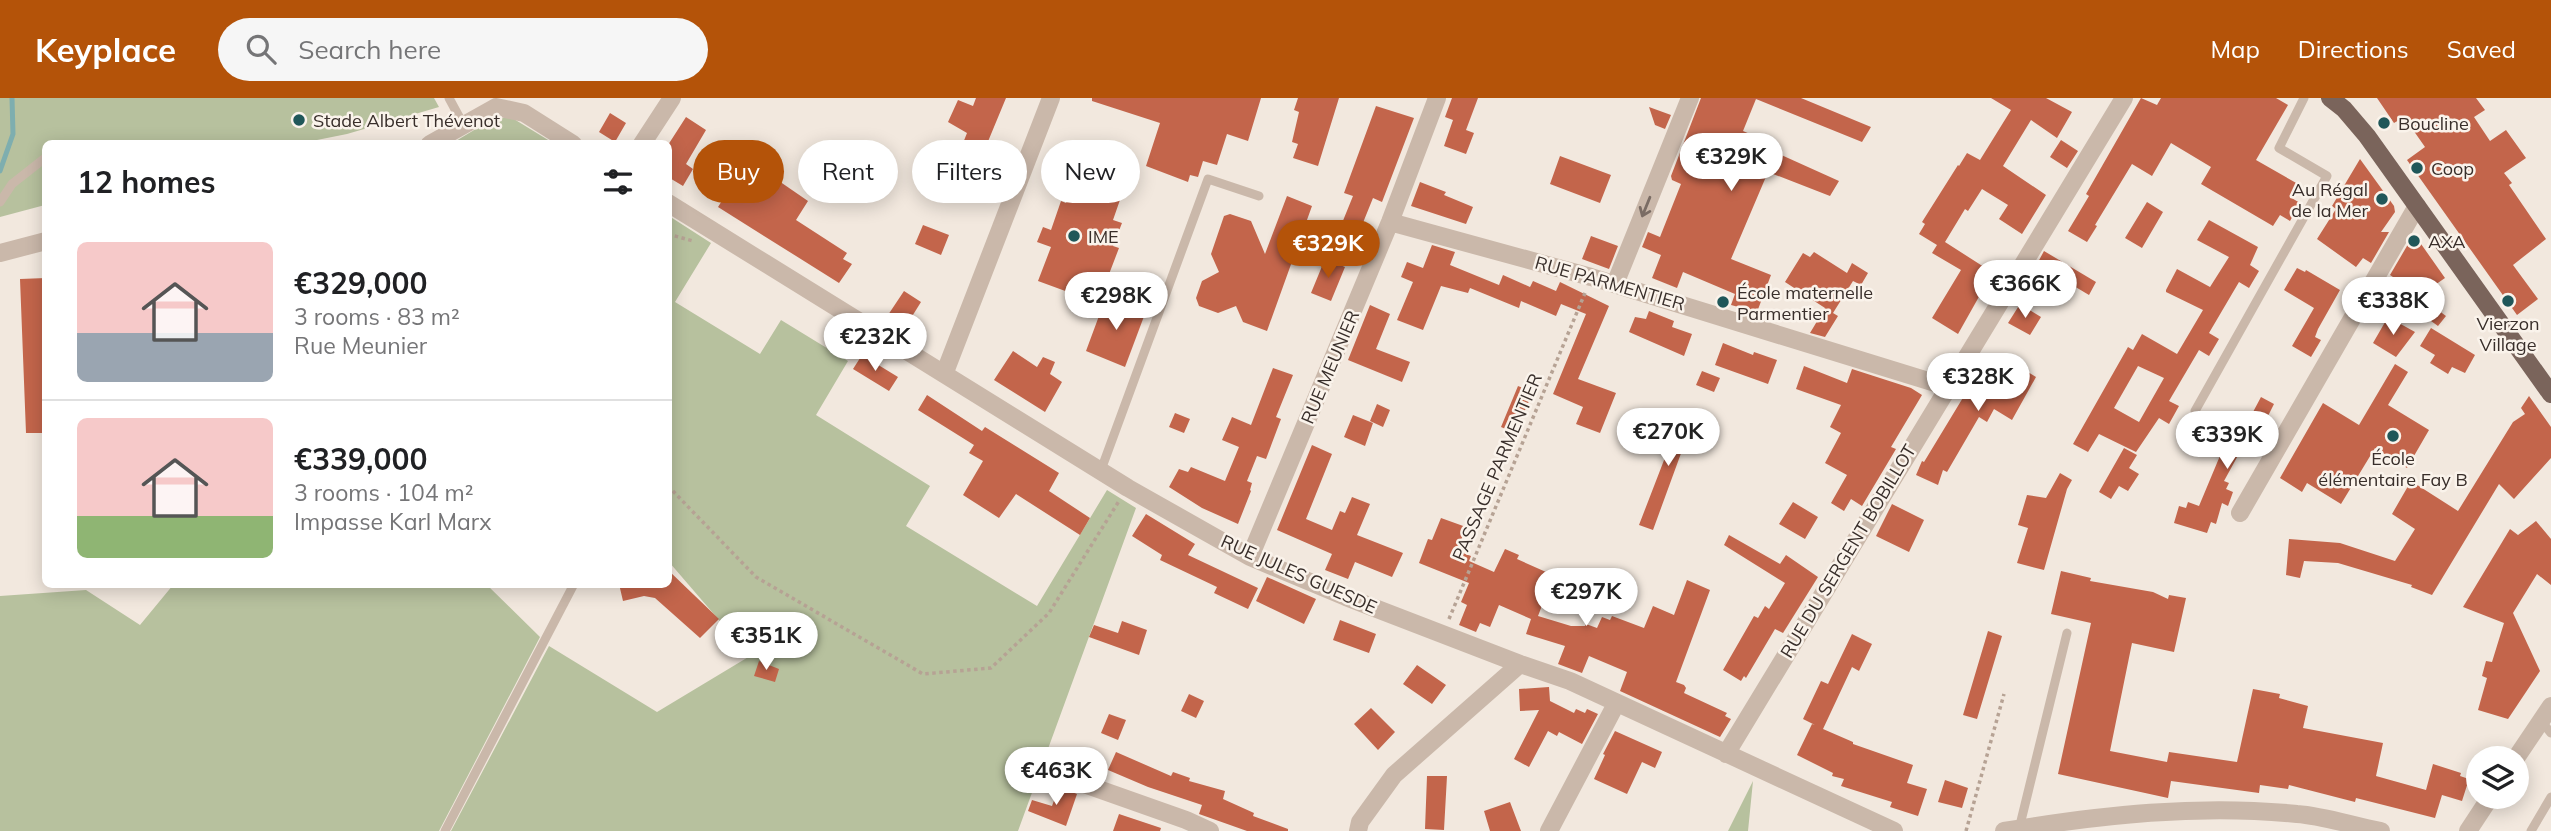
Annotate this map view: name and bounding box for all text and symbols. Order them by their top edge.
search box [218,18,708,81]
text: Keyplace [35,29,176,70]
icon: search [242,30,280,68]
text: Search here [298,33,441,66]
text: Map [2210,34,2260,64]
text: Directions [2298,34,2409,64]
text: Saved [2447,34,2516,64]
place label: Stade Albert Thévenot [313,109,500,132]
marker: Stade Albert Thévenot [291,112,307,128]
place label: Boucline [2398,112,2469,135]
marker: Boucline [2376,115,2392,131]
pin: €329K [1682,134,1780,193]
chip: Buy [693,140,784,203]
chip: Rent [798,140,898,203]
chip: Filters [912,140,1027,203]
chip: New [1041,140,1140,203]
text: €329K [1696,141,1766,170]
place label: Coop [2431,157,2474,180]
marker: Coop [2409,160,2425,176]
text: 12 homes [77,163,216,201]
icon: filters [599,163,637,201]
place label: Au Régal de la Mer [2291,178,2368,222]
marker: Au Régal de la Mer [2374,191,2390,207]
one-way arrow [1638,195,1651,217]
pin: €329K [1279,220,1377,280]
place label: IME [1088,225,1119,248]
marker: IME [1066,228,1082,244]
text: €329K [1293,228,1363,257]
place label: AXA [2428,230,2466,253]
marker: AXA [2406,233,2422,249]
street label: RUE PARMENTIER [1532,251,1688,315]
pin: €366K [1976,260,2074,320]
text: €329,000 [294,264,427,302]
text: €366K [1990,268,2060,297]
icon: home [133,270,217,354]
pin: €298K [1067,272,1165,332]
pin: €338K [2344,278,2442,337]
text: €298K [1081,280,1151,309]
place label: École maternelle Parmentier [1737,281,1873,325]
text: €338K [2358,285,2428,314]
marker: Vierzon Village [2500,293,2516,309]
marker: École maternelle Parmentier [1715,294,1731,310]
text: 3 rooms · 83 m² [294,302,460,331]
street label: RUE MEUNIER [1296,307,1364,427]
place label: Vierzon Village [2476,312,2540,356]
pin: €232K [826,314,924,373]
text: €232K [840,321,910,350]
text: Rue Meunier [294,331,427,360]
pin: €328K [1929,354,2027,413]
text: €328K [1943,361,2013,390]
street label: PASSAGE PARMENTIER [1447,370,1547,564]
pin: €270K [1619,408,1717,468]
pin: €339K [2178,412,2276,471]
text: €270K [1633,416,1703,445]
text: €339K [2192,419,2262,448]
marker: École élémentaire Fay B [2385,428,2401,444]
text: €339,000 [294,440,427,478]
street label: RUE DU SERGENT BOBILLOT [1775,440,1921,662]
icon: home [133,446,217,530]
place label: École élémentaire Fay B [2318,447,2468,491]
text: 3 rooms · 104 m² [294,478,474,507]
text: Impasse Karl Marx [294,507,492,536]
street label: RUE JULES GUESDE [1218,529,1380,619]
pin: €297K [1537,568,1635,628]
text: €297K [1551,576,1621,605]
pin: €351K [717,612,815,672]
text: €351K [731,620,801,649]
map controls [2466,746,2529,809]
button: layers [2466,746,2529,809]
pin: €463K [1007,748,1105,807]
text: €463K [1021,755,1091,784]

